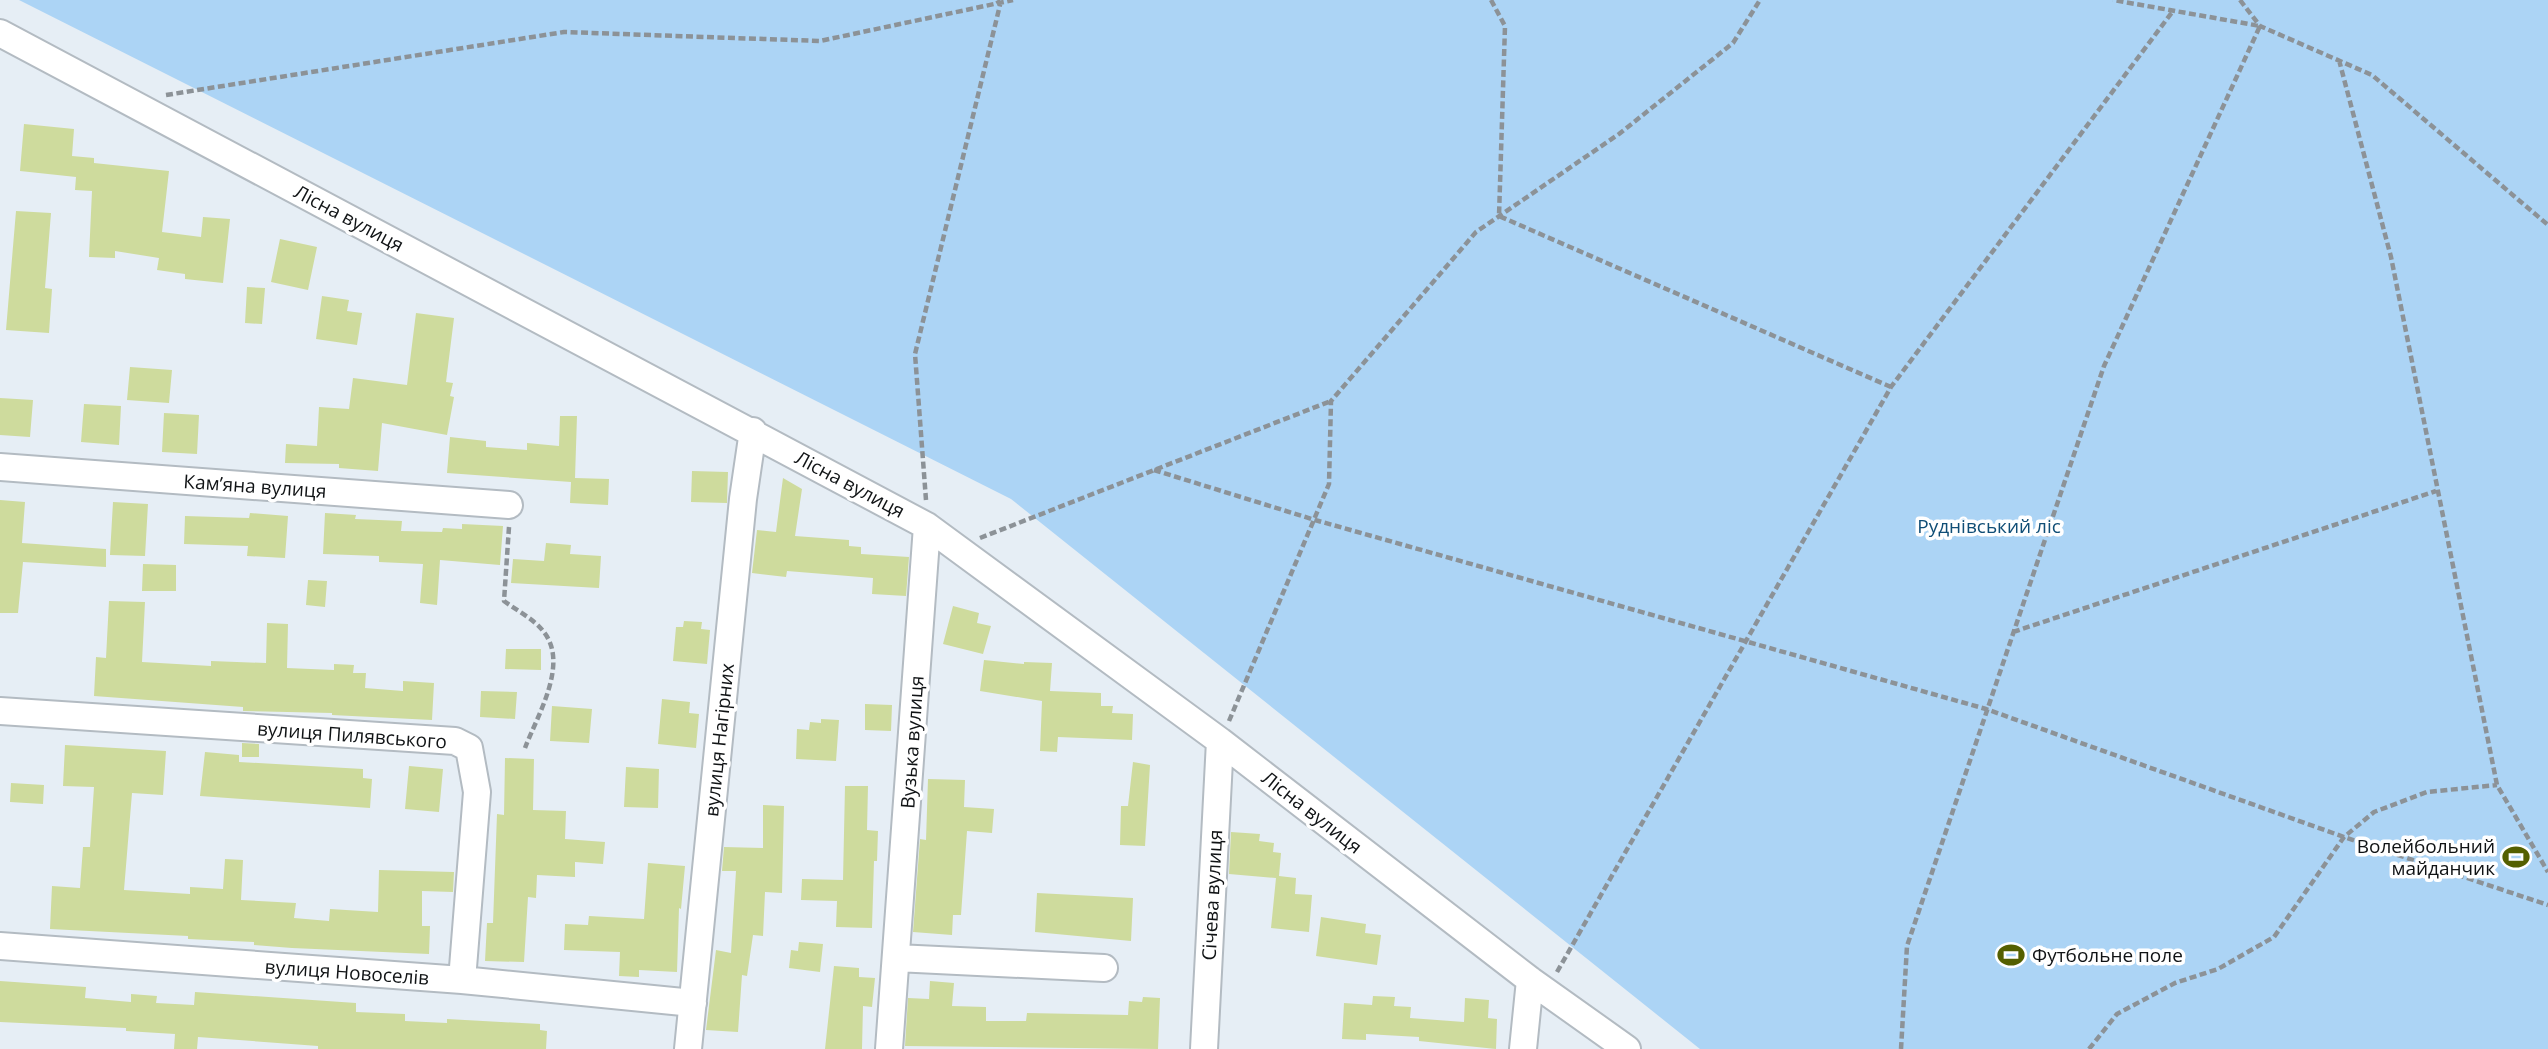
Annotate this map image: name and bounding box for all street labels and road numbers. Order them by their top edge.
street label: Лісна вулиця [290,178,408,258]
street label: Лісна вулиця [791,444,909,524]
street label: Камʼяна вулиця [183,468,327,504]
street label: вулиця Нагірних [698,662,740,818]
street label: Вузька вулиця [894,675,930,809]
street label: вулиця Пилявського [256,715,448,755]
street label: Лісна вулиця [1256,765,1368,859]
street label: Січева вулиця [1196,829,1228,961]
street label: вулиця Новоселів [264,953,430,991]

